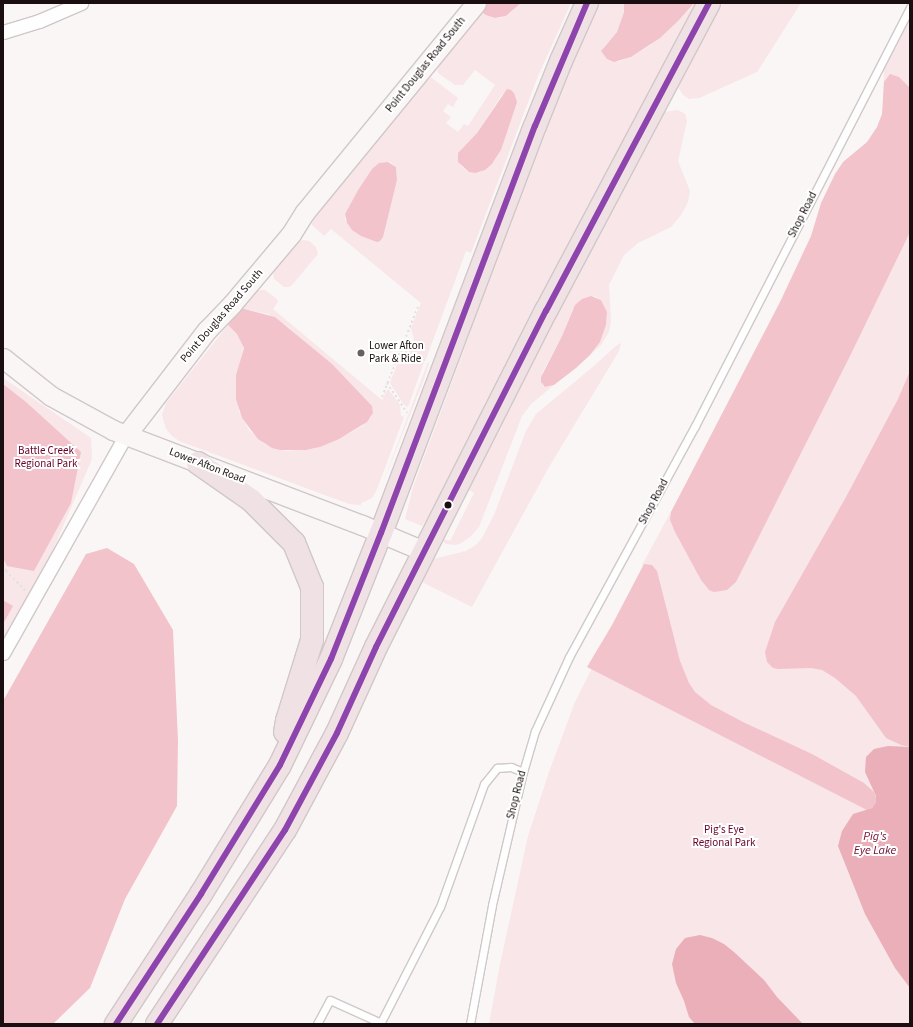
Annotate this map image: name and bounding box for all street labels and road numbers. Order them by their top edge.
street label: Point Douglas Road South [383,14,469,116]
street label: Shop Road [786,190,820,240]
street label: Point Douglas Road South [178,267,266,365]
street label: Lower Afton Road [167,445,247,487]
street label: Shop Road [636,477,672,527]
street label: Shop Road [505,769,529,821]

